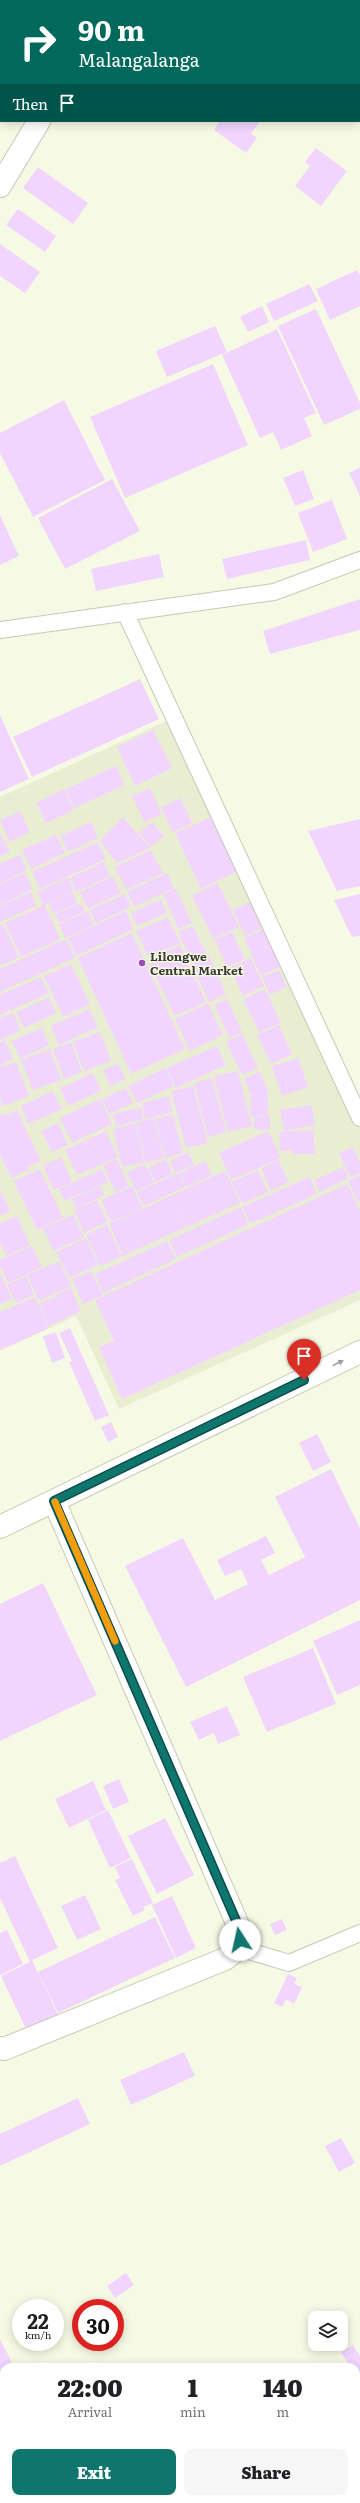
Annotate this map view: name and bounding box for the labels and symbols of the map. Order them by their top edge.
place label: Lilongwe Central Market [150,947,244,979]
marker: Lilongwe Central Market [137,958,147,968]
pin [287,1339,321,1380]
one-way arrow [332,1360,343,1366]
position arrow [219,1919,261,1961]
speed limit sign: 30 [72,2299,124,2351]

